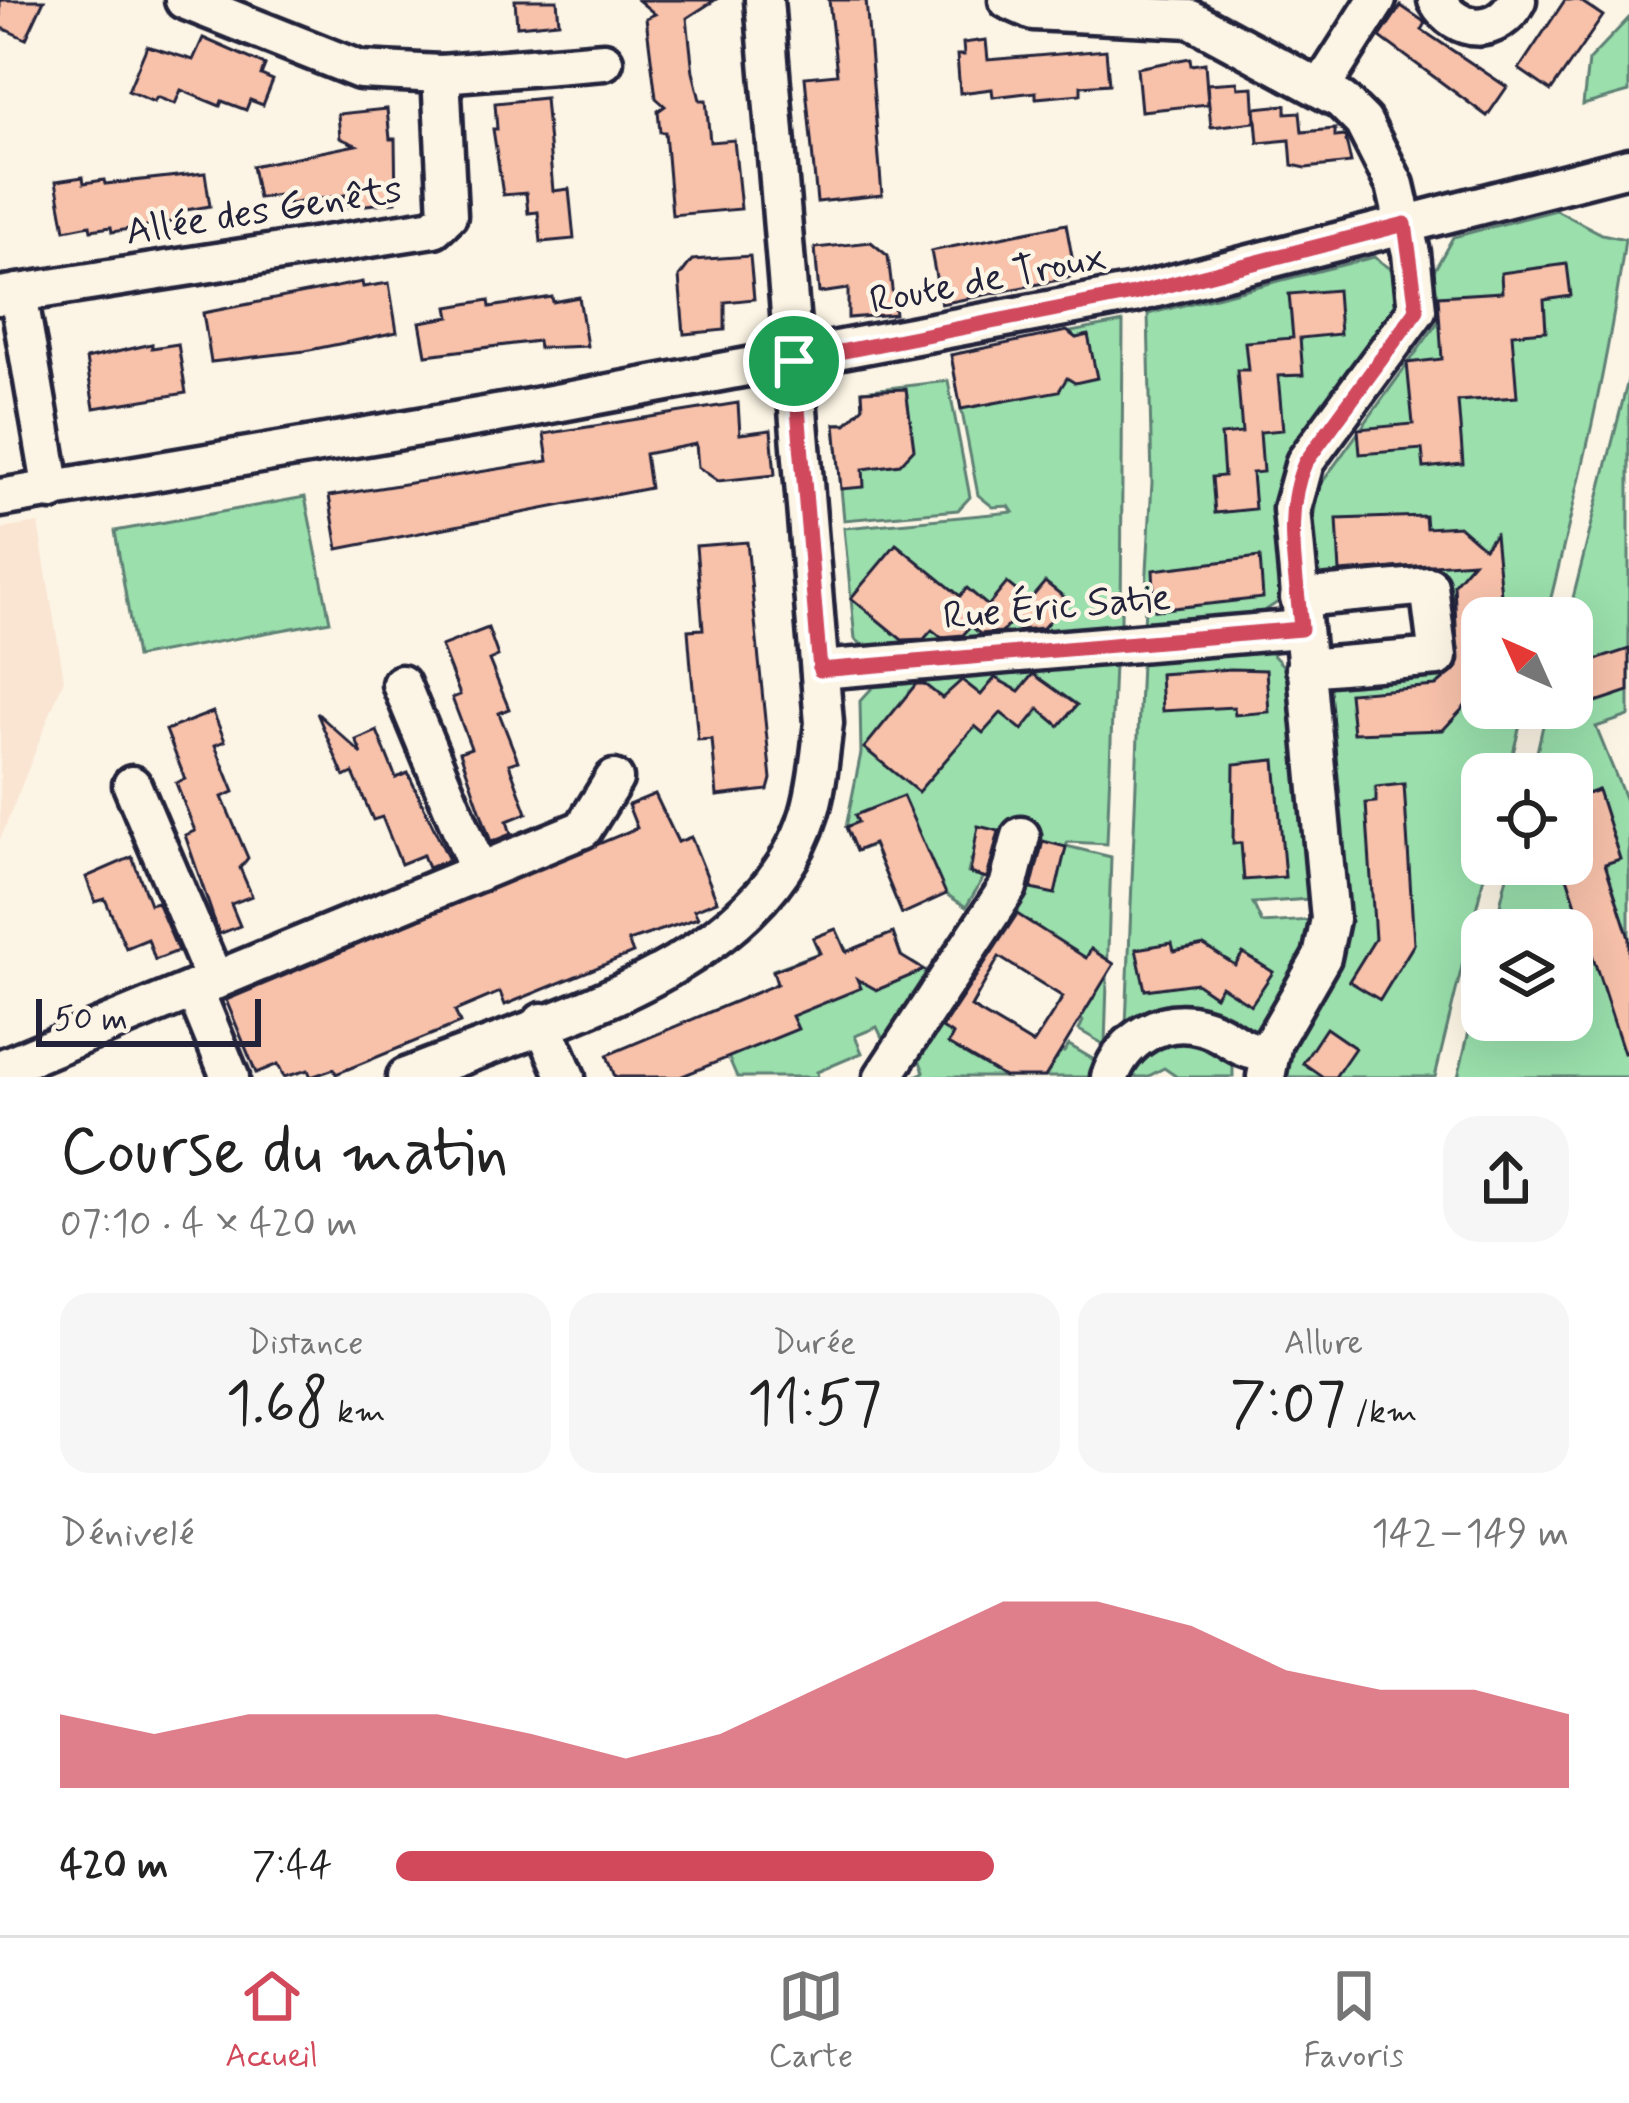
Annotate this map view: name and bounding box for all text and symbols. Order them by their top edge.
street label: Allée des Genêts [122,165,406,259]
street label: Route de Troux [866,232,1110,328]
pin [743,310,845,412]
icon: arrive [761,328,827,394]
street label: Rue Éric Satie [941,573,1173,643]
north arrow [1461,597,1593,729]
map controls [1461,597,1593,1041]
button: locate [1461,753,1593,885]
button: layers [1461,909,1593,1041]
scale bar [36,993,261,1046]
text: 50 m [54,998,128,1042]
text: Course du matin [60,1111,509,1197]
button: share [1443,1116,1569,1242]
text: 07:10 · 4 × 420 m [60,1199,358,1250]
text: Distance [248,1322,364,1366]
text: Durée [773,1322,856,1366]
text: Allure [1284,1322,1363,1366]
text: 1.68 [226,1366,328,1445]
text: 11:57 [747,1366,882,1445]
text: 7:07 [1230,1366,1346,1445]
text: km [328,1391,385,1435]
text: /km [1346,1391,1417,1435]
text: Dénivelé [60,1509,194,1560]
text: 142–149 m [1371,1509,1569,1560]
text: 420 m [60,1841,168,1892]
text: 7:44 [252,1841,332,1892]
tab: Accueil [225,1963,318,2079]
tab: Carte [768,1963,853,2079]
tab: Favoris [1304,1963,1404,2079]

